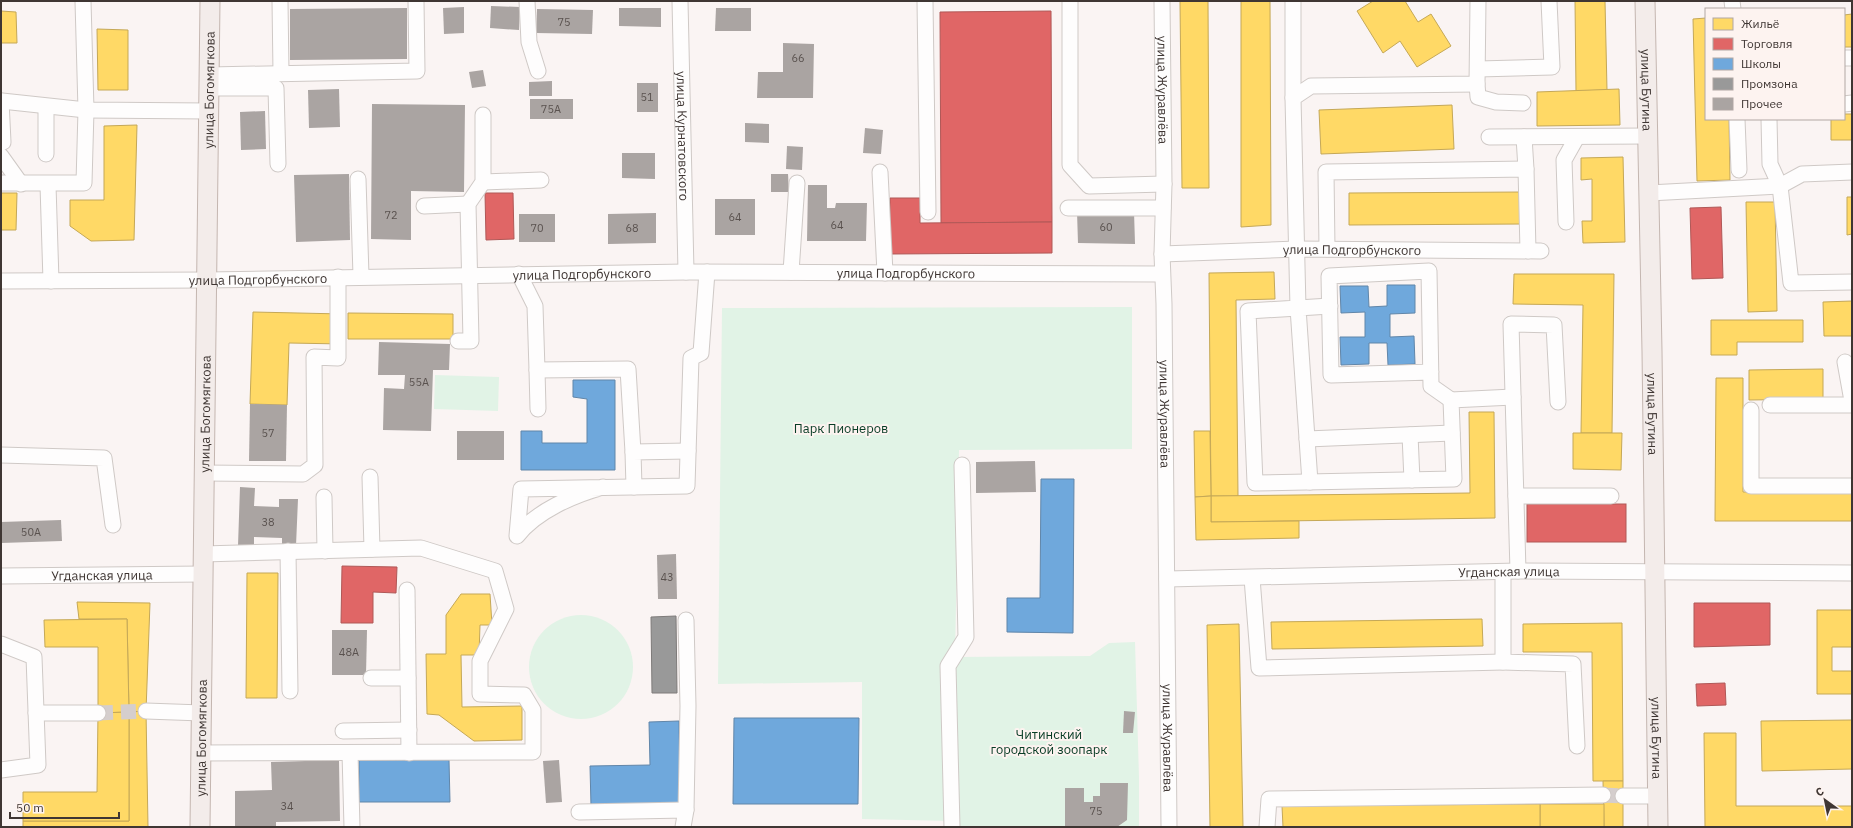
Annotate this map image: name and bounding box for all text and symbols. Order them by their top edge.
legend [1705,8,1845,120]
house number: 75 [557,15,571,29]
text: Жильё [1741,16,1780,31]
street label: улица Богомягкова [200,31,218,149]
street label: улица Журавлёва [1154,36,1172,144]
text: Торговля [1741,36,1792,51]
street label: улица Бутина [1637,49,1656,131]
house number: 66 [791,51,805,65]
text: Школы [1741,56,1781,71]
street label: улица Курнатовского [673,71,693,201]
text: Промзона [1741,76,1798,91]
house number: 51 [640,90,654,104]
text: Прочее [1741,96,1783,111]
house number: 75А [541,102,561,116]
house number: 72 [384,208,398,222]
house number: 64 [728,210,742,224]
house number: 64 [830,218,844,232]
house number: 60 [1099,220,1113,234]
house number: 70 [530,221,544,235]
house number: 68 [625,221,639,235]
street label: улица Подгорбунского [1282,240,1421,259]
street label: улица Подгорбунского [513,264,651,283]
street label: улица Подгорбунского [837,264,975,282]
street label: улица Подгорбунского [189,269,327,289]
street label: улица Богомягкова [196,355,214,473]
street label: улица Журавлёва [1156,360,1174,468]
street label: улица Бутина [1644,373,1662,455]
house number: 55А [409,375,429,389]
park label: Парк Пионеров [794,420,888,437]
house number: 57 [261,426,275,440]
house number: 38 [261,515,275,529]
house number: 50А [21,525,41,539]
street label: Угданская улица [1458,562,1560,581]
street label: Угданская улица [51,566,153,584]
house number: 43 [660,570,674,584]
house number: 48А [339,645,359,659]
street label: улица Богомягкова [192,679,210,797]
street label: улица Журавлёва [1159,684,1177,792]
street label: улица Бутина [1648,697,1666,779]
park label: Читинский городской зоопарк [991,726,1107,758]
north arrow [1805,780,1845,820]
text: С [1813,784,1826,799]
scale bar [10,794,119,820]
house number: 34 [280,799,294,813]
text: 50 m [16,800,44,815]
house number: 75 [1089,804,1103,818]

